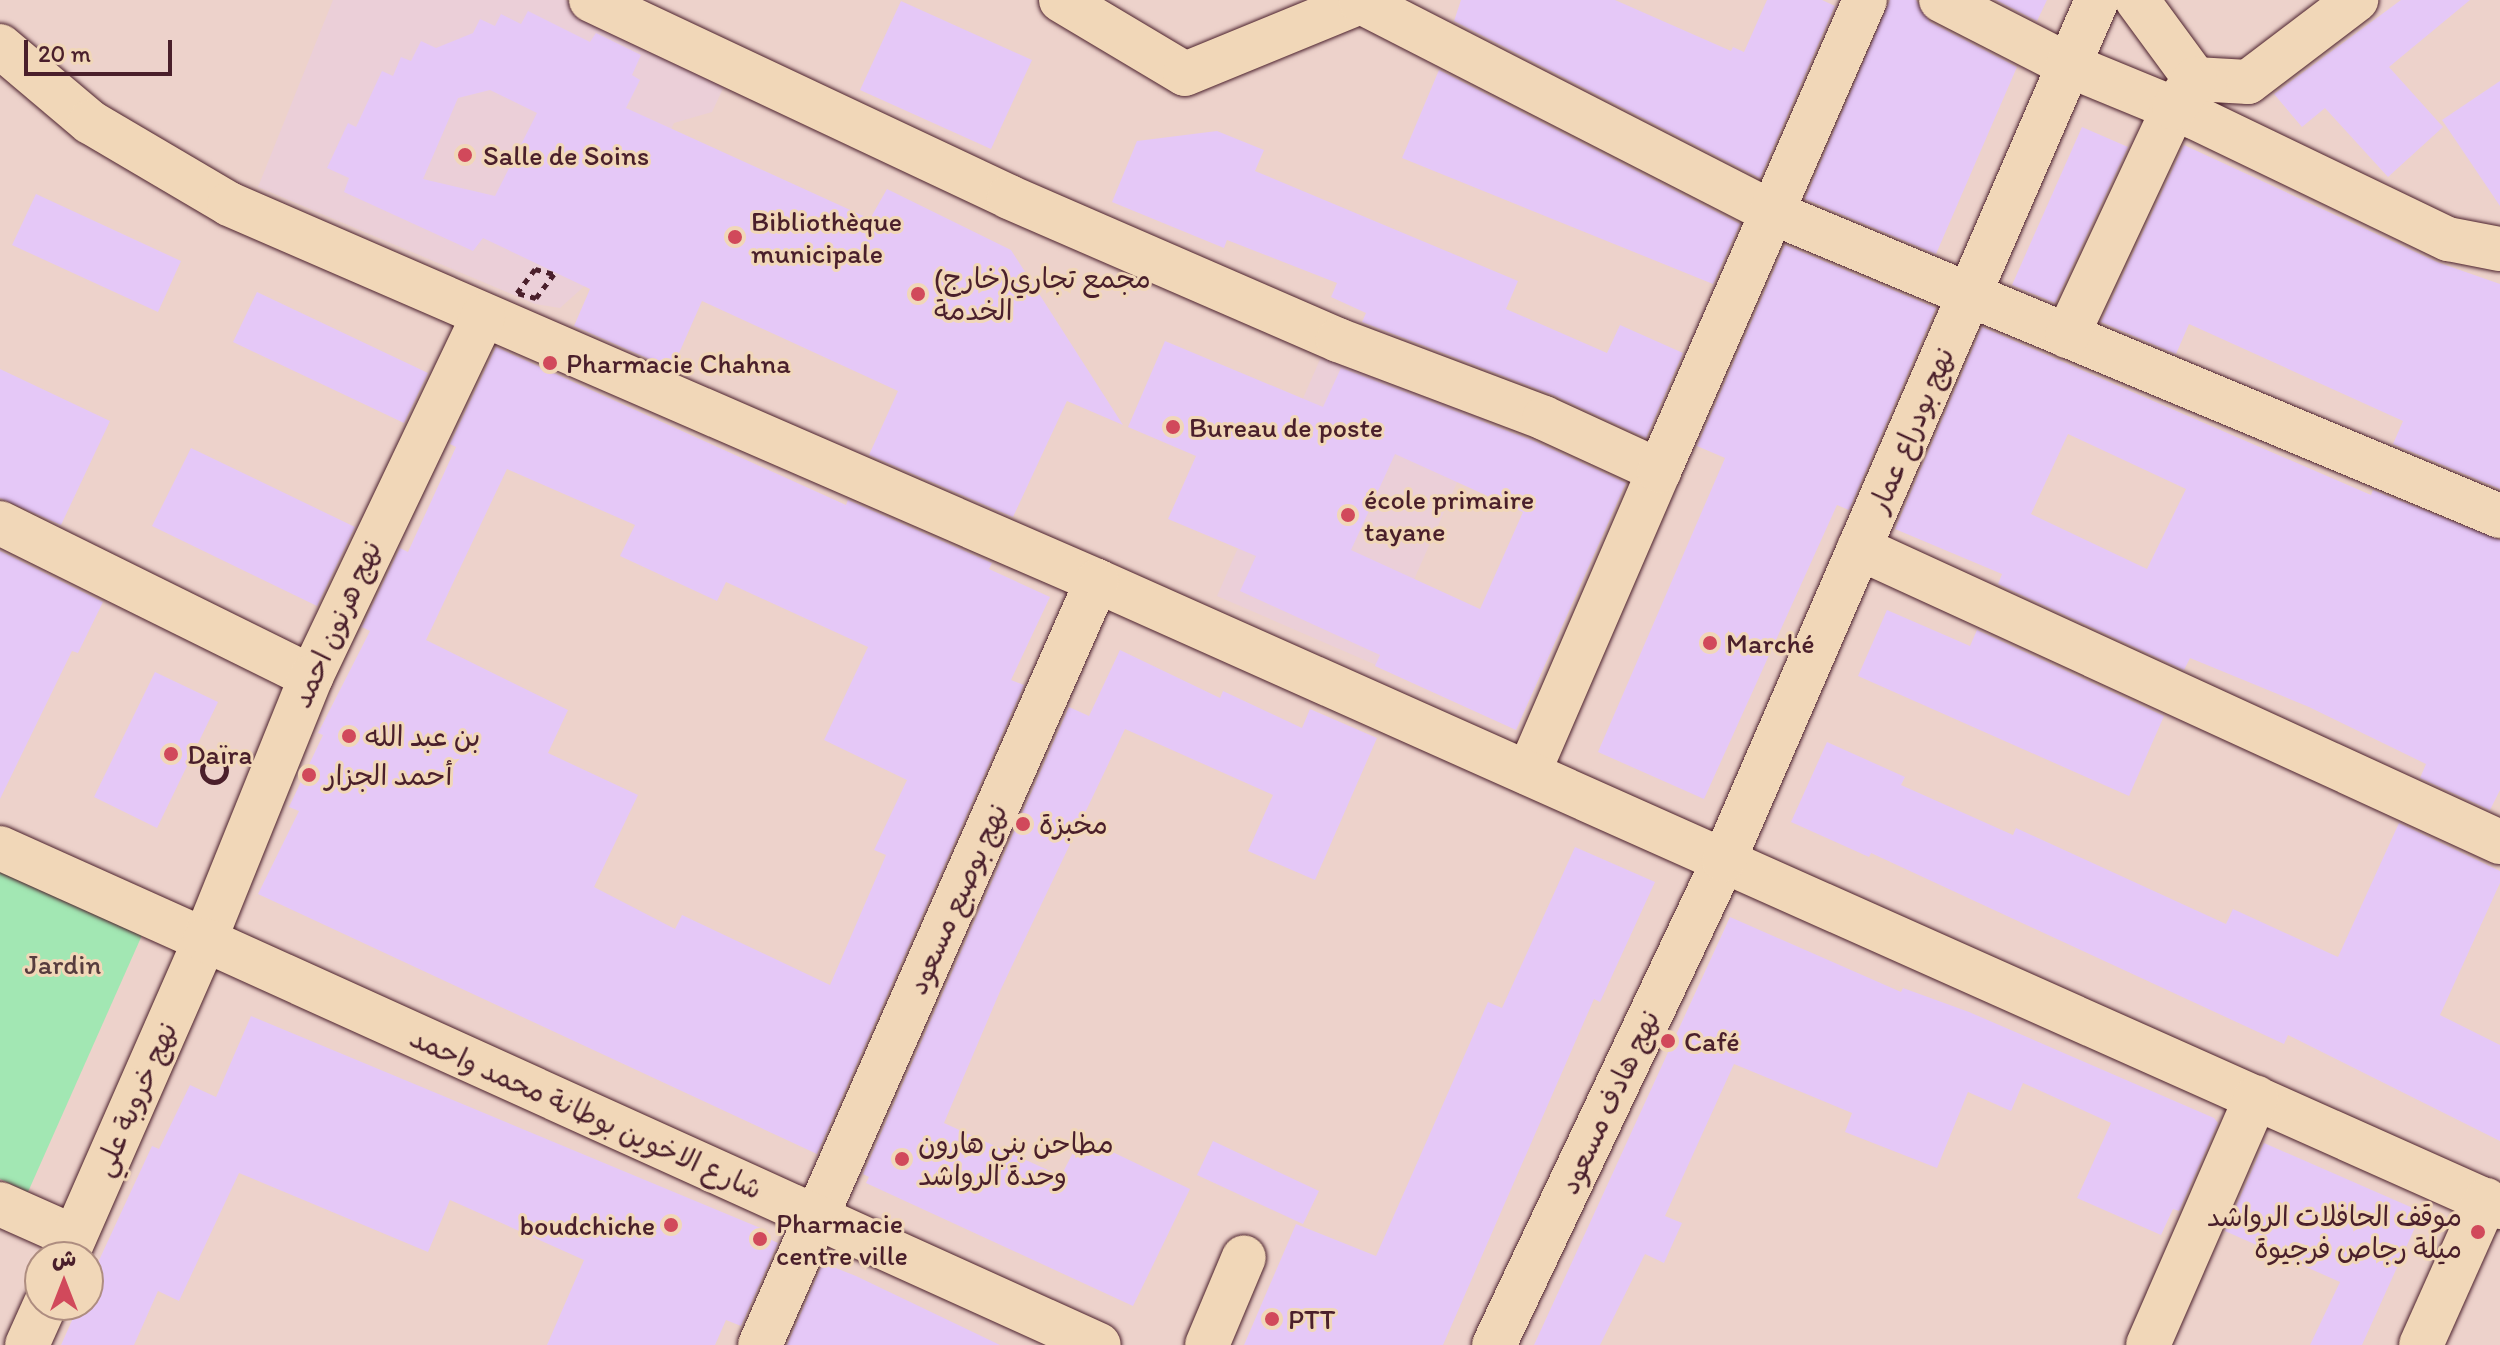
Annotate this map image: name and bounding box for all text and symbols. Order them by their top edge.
scale bar [28,24,176,74]
text: 20 m [38,39,91,68]
place label: Salle de Soins [483,138,649,172]
marker: Salle de Soins [454,144,476,166]
place label: Bibliothèque municipale [751,204,902,270]
marker: Bibliothèque municipale [726,228,744,246]
place label: (مجمع تجاري(خارج الخدمة [934,261,1151,327]
marker: (مجمع تجاري(خارج الخدمة [909,285,927,303]
street label: نهج بودراع عمار [1861,342,1961,518]
place label: Pharmacie Chahna [566,346,791,380]
marker: Pharmacie Chahna [541,354,559,372]
place label: Bureau de poste [1189,410,1384,444]
marker: Bureau de poste [1164,418,1182,436]
place label: école primaire tayane [1364,482,1534,548]
marker: école primaire tayane [1339,506,1357,524]
street label: نهج هرنون احمد [284,535,388,713]
place label: Marché [1726,626,1815,660]
marker: Marché [1701,634,1719,652]
place label: بن عبد الله [365,719,480,753]
marker: بن عبد الله [340,727,358,745]
place label: Daïra [187,737,252,771]
marker: Daïra [162,745,180,763]
place label: أحمد الجزار [325,758,452,792]
marker: أحمد الجزار [300,766,318,784]
street label: نهج بوصبع مسعود [900,798,1014,1000]
place label: مخبزة [1039,807,1108,841]
marker: مخبزة [1014,815,1032,833]
park label: Jardin [25,947,101,981]
street label: نهج هادف مسعود [1552,1005,1666,1199]
street label: نهج خروبة علي [86,1017,184,1181]
street label: شارع الاخوين بوطانة محمد واحمد [405,1020,767,1206]
place label: Café [1684,1024,1740,1058]
marker: Café [1659,1032,1677,1050]
place label: مطاحن بني هارون وحدة الرواشد [918,1126,1114,1192]
marker: مطاحن بني هارون وحدة الرواشد [893,1150,911,1168]
place label: موقف الحافلات الرواشد ميلة رجاص فرجيوة [2207,1199,2462,1265]
place label: Pharmacie centre ville [776,1206,908,1272]
place label: boudchiche [520,1208,655,1242]
marker: boudchiche [662,1216,680,1234]
marker: موقف الحافلات الرواشد ميلة رجاص فرجيوة [2469,1223,2487,1241]
marker: Pharmacie centre ville [751,1230,769,1248]
north arrow [24,1241,104,1321]
text: ش [52,1245,76,1272]
place label: PTT [1288,1302,1335,1336]
marker: PTT [1263,1310,1281,1328]

